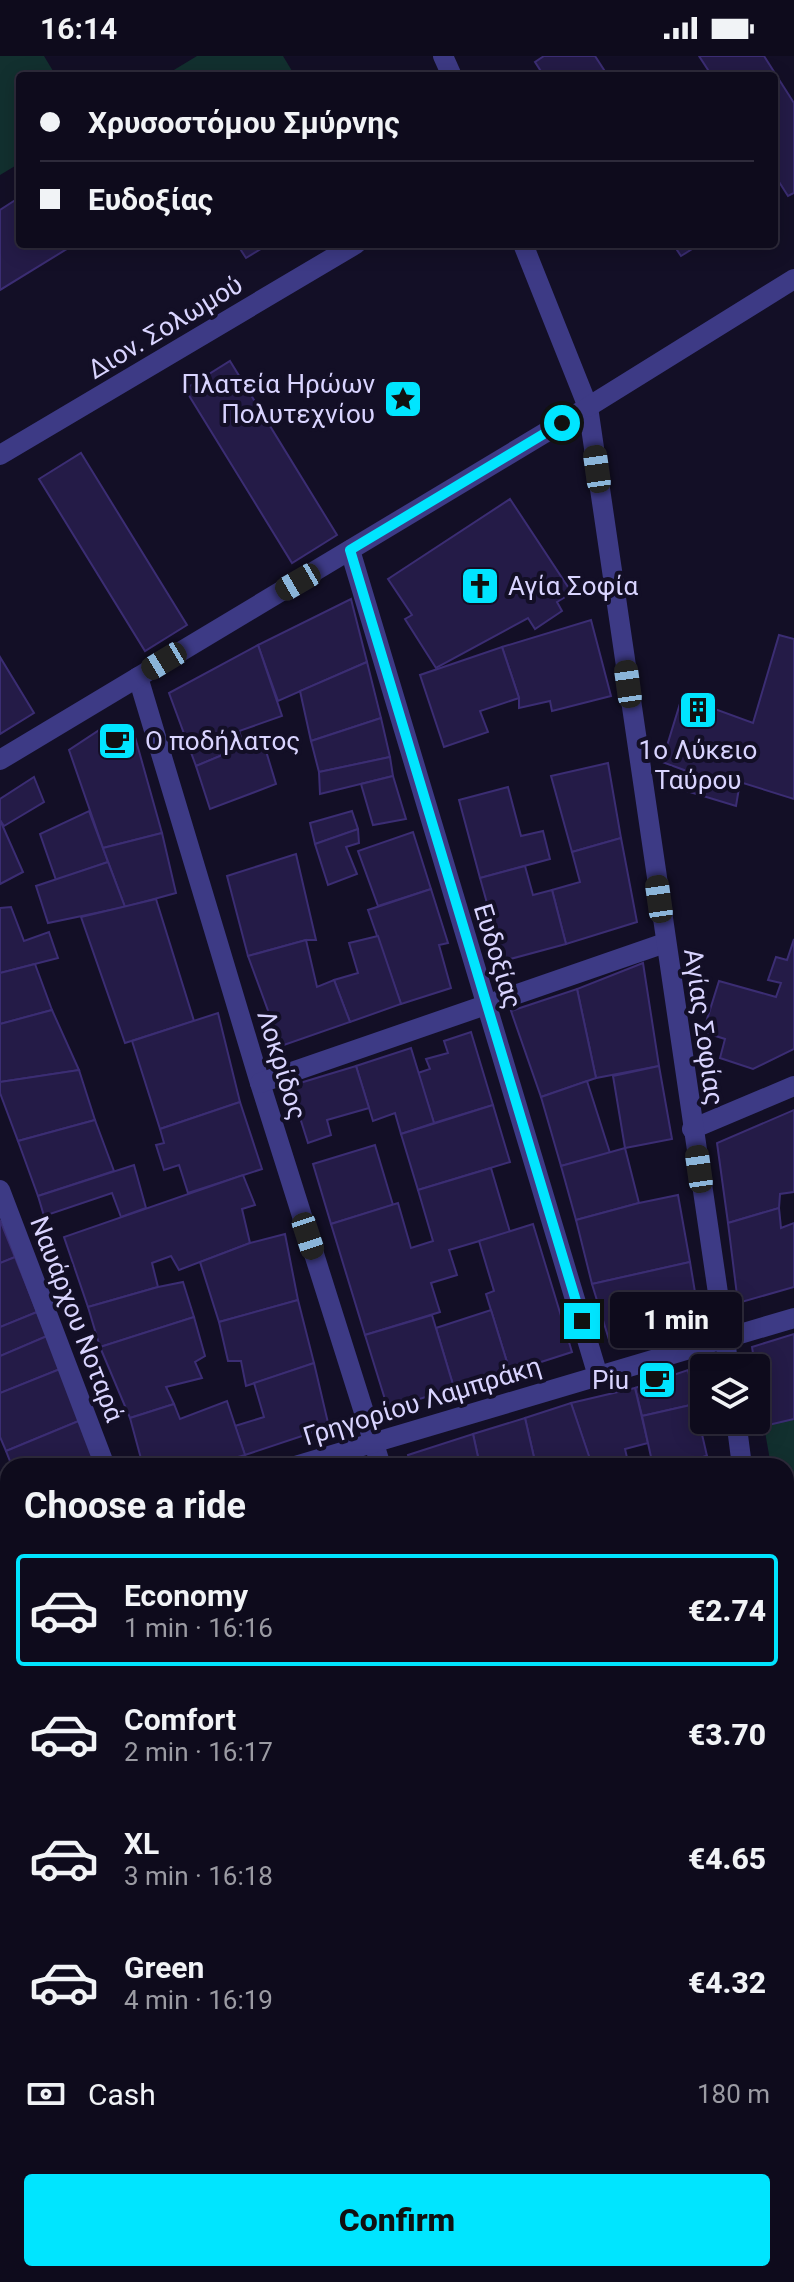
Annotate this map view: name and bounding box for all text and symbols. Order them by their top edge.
text: 16:14 [40,11,117,46]
text: Χρυσοστόμου Σμύρνης [88,105,400,140]
text: Ευδοξίας [88,182,213,217]
street label: Διον. Σολωμού [82,269,248,385]
place label: Πλατεία Ηρώων Πολυτεχνίου [182,369,375,429]
place icon: Πλατεία Ηρώων Πολυτεχνίου [382,378,424,420]
route start [544,405,580,441]
car [582,444,612,494]
car [271,560,325,604]
church icon: Αγία Σοφία [459,565,501,607]
place label: Αγία Σοφία [508,571,638,601]
car [137,638,191,684]
car [613,659,643,709]
building icon: 1ο Λύκειο Ταύρου [677,689,719,731]
cafe icon: Ο ποδήλατος [96,720,138,762]
place label: Ο ποδήλατος [145,726,300,756]
place label: 1ο Λύκειο Ταύρου [639,735,757,795]
car [644,874,674,924]
street label: Ευδοξίας [468,900,528,1012]
street label: Αγίας Σοφίας [678,947,730,1107]
street label: Λοκρίδος [251,1007,313,1123]
car [684,1144,714,1194]
car [289,1209,327,1263]
street label: Ναυάρχου Νοταρά [24,1212,130,1426]
callout: 1 min [610,1293,742,1349]
route end [564,1303,600,1339]
text: 1 min [643,1305,709,1335]
street label: Γρηγορίου Λαμπράκη [299,1351,545,1451]
map controls [690,1354,770,1434]
button: layers [690,1354,770,1434]
cafe icon: Piu [636,1359,678,1401]
place label: Piu [592,1365,629,1395]
text: Choose a ride [24,1485,246,1527]
icon: car [28,1574,100,1646]
text: Economy [124,1578,248,1613]
text: €2.74 [688,1593,766,1628]
text: 1 min · 16:16 [124,1613,273,1643]
icon: car [28,1698,100,1770]
text: Comfort [124,1702,236,1737]
text: €3.70 [688,1717,766,1752]
text: 2 min · 16:17 [124,1737,273,1767]
icon: car [28,1822,100,1894]
text: XL [124,1826,159,1861]
text: €4.65 [688,1841,766,1876]
text: 3 min · 16:18 [124,1861,273,1891]
icon: car [28,1946,100,2018]
text: Green [124,1950,204,1985]
text: €4.32 [688,1965,766,2000]
text: 4 min · 16:19 [124,1985,273,2015]
icon: cash [24,2072,68,2116]
text: Cash [88,2077,156,2112]
text: 180 m [697,2079,770,2109]
button: Confirm [24,2174,770,2266]

